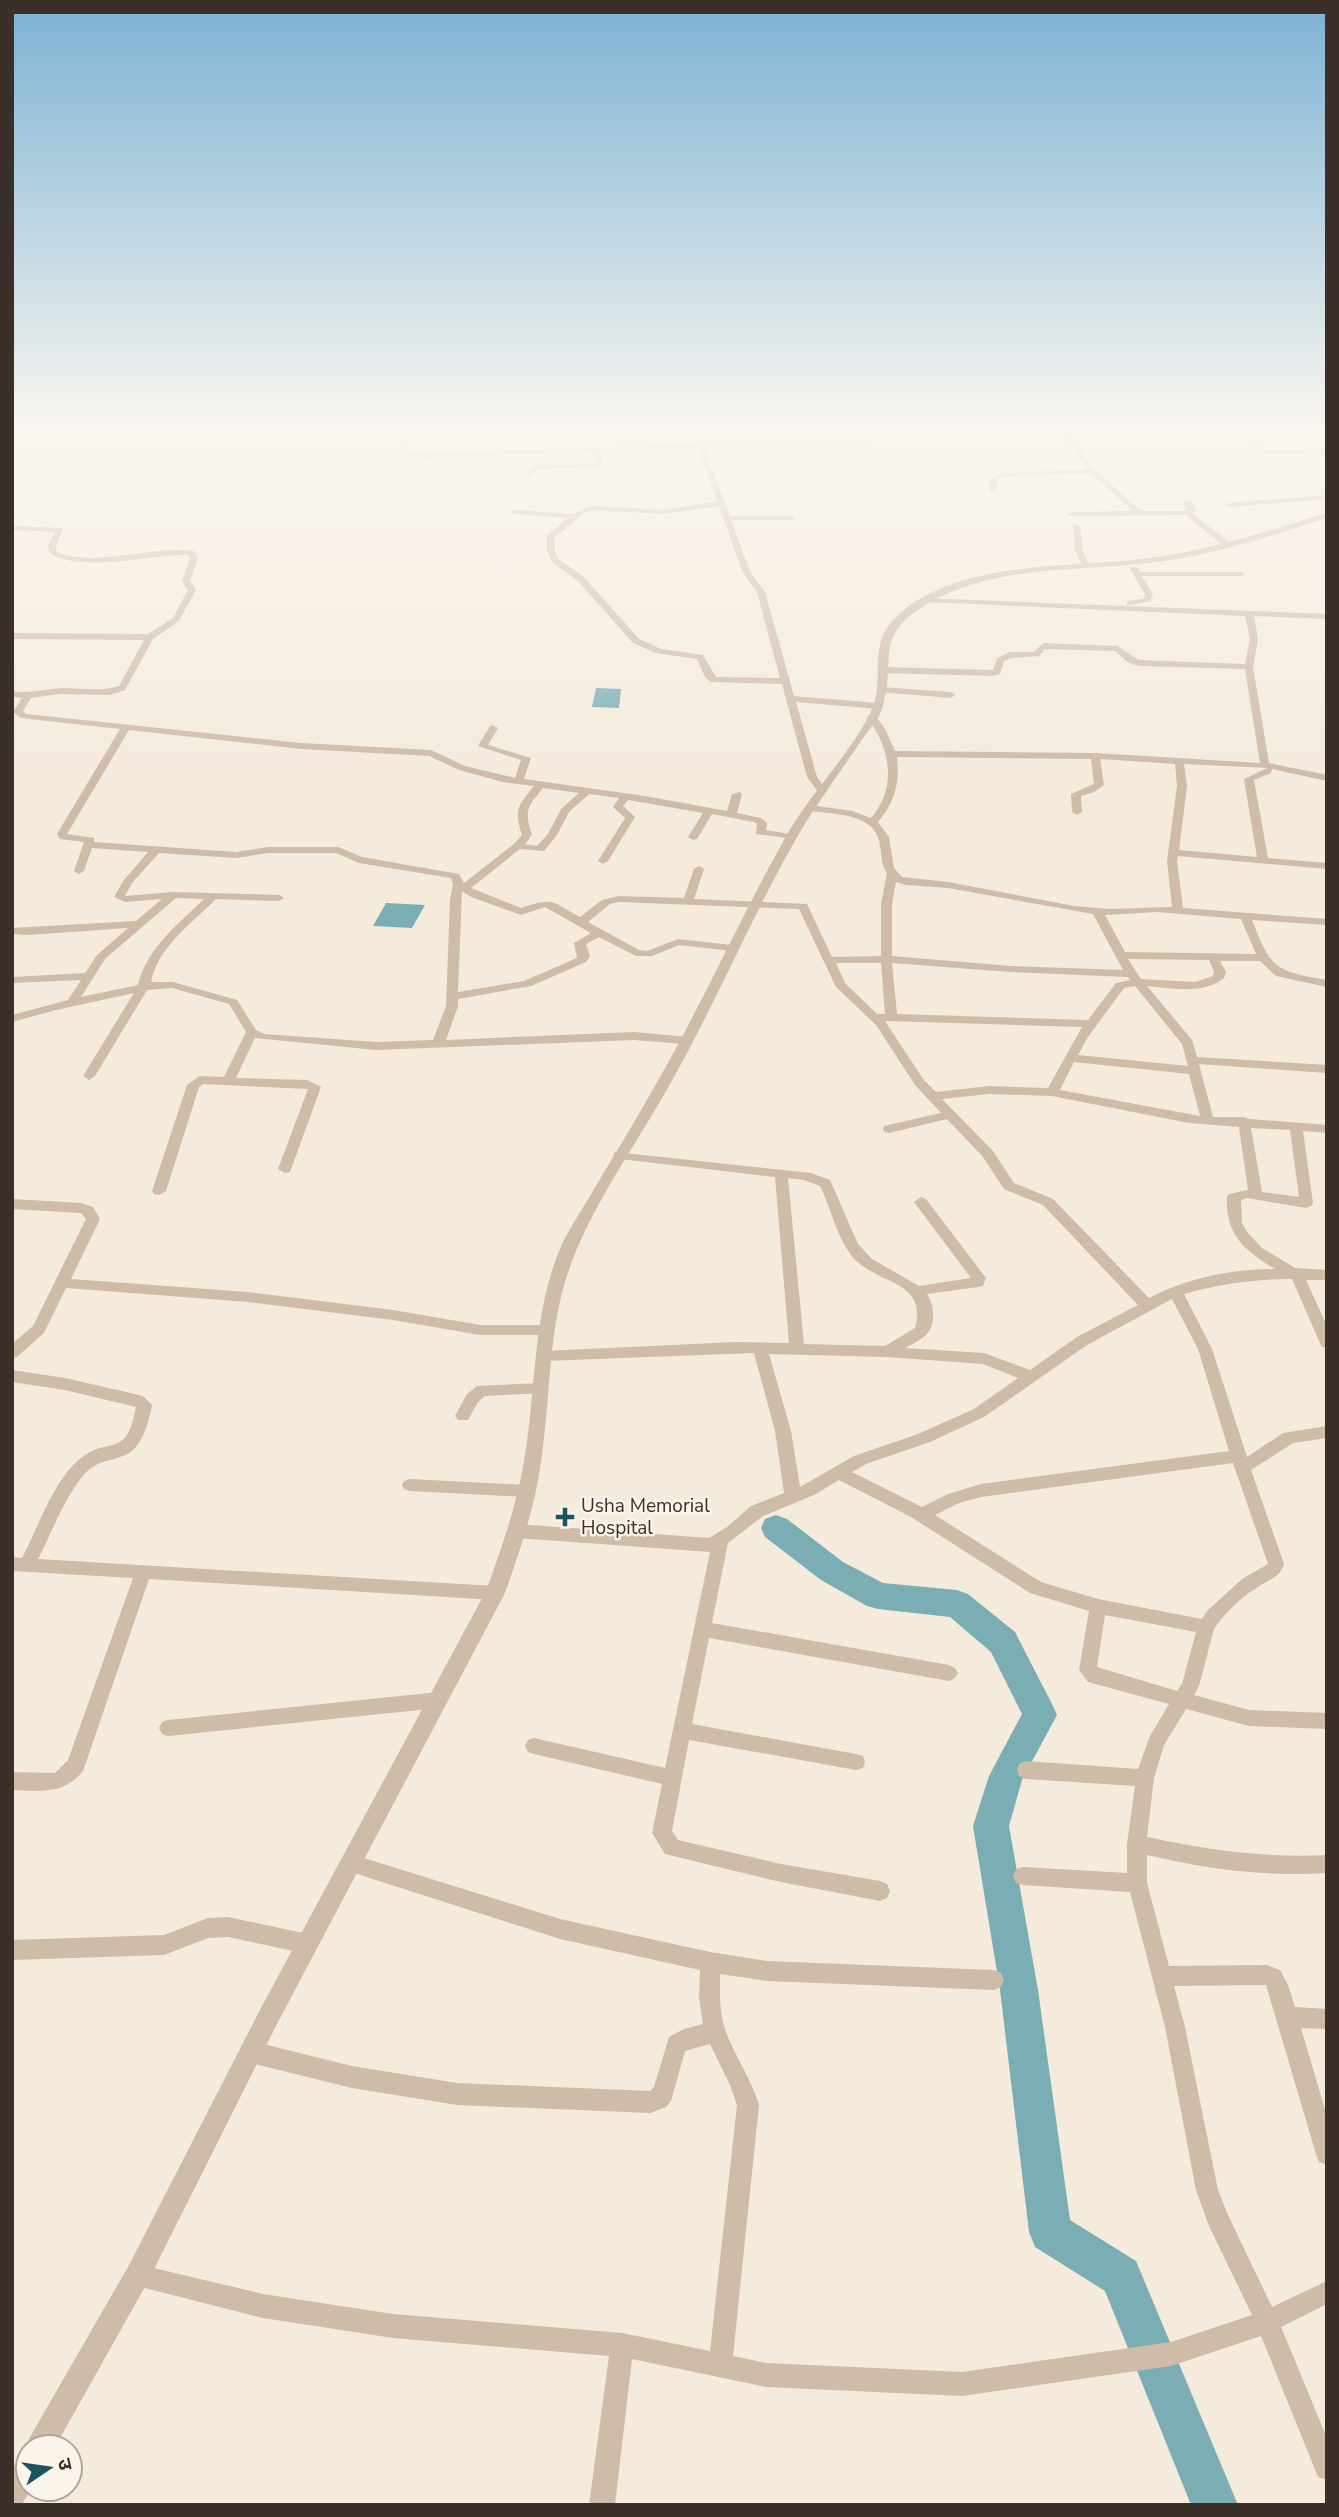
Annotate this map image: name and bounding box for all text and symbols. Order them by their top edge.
place label: Usha Memorial Hospital [581,1493,710,1541]
marker: Usha Memorial Hospital [555,1507,575,1527]
north arrow [14,2433,84,2503]
text: उ [51,2456,79,2474]

